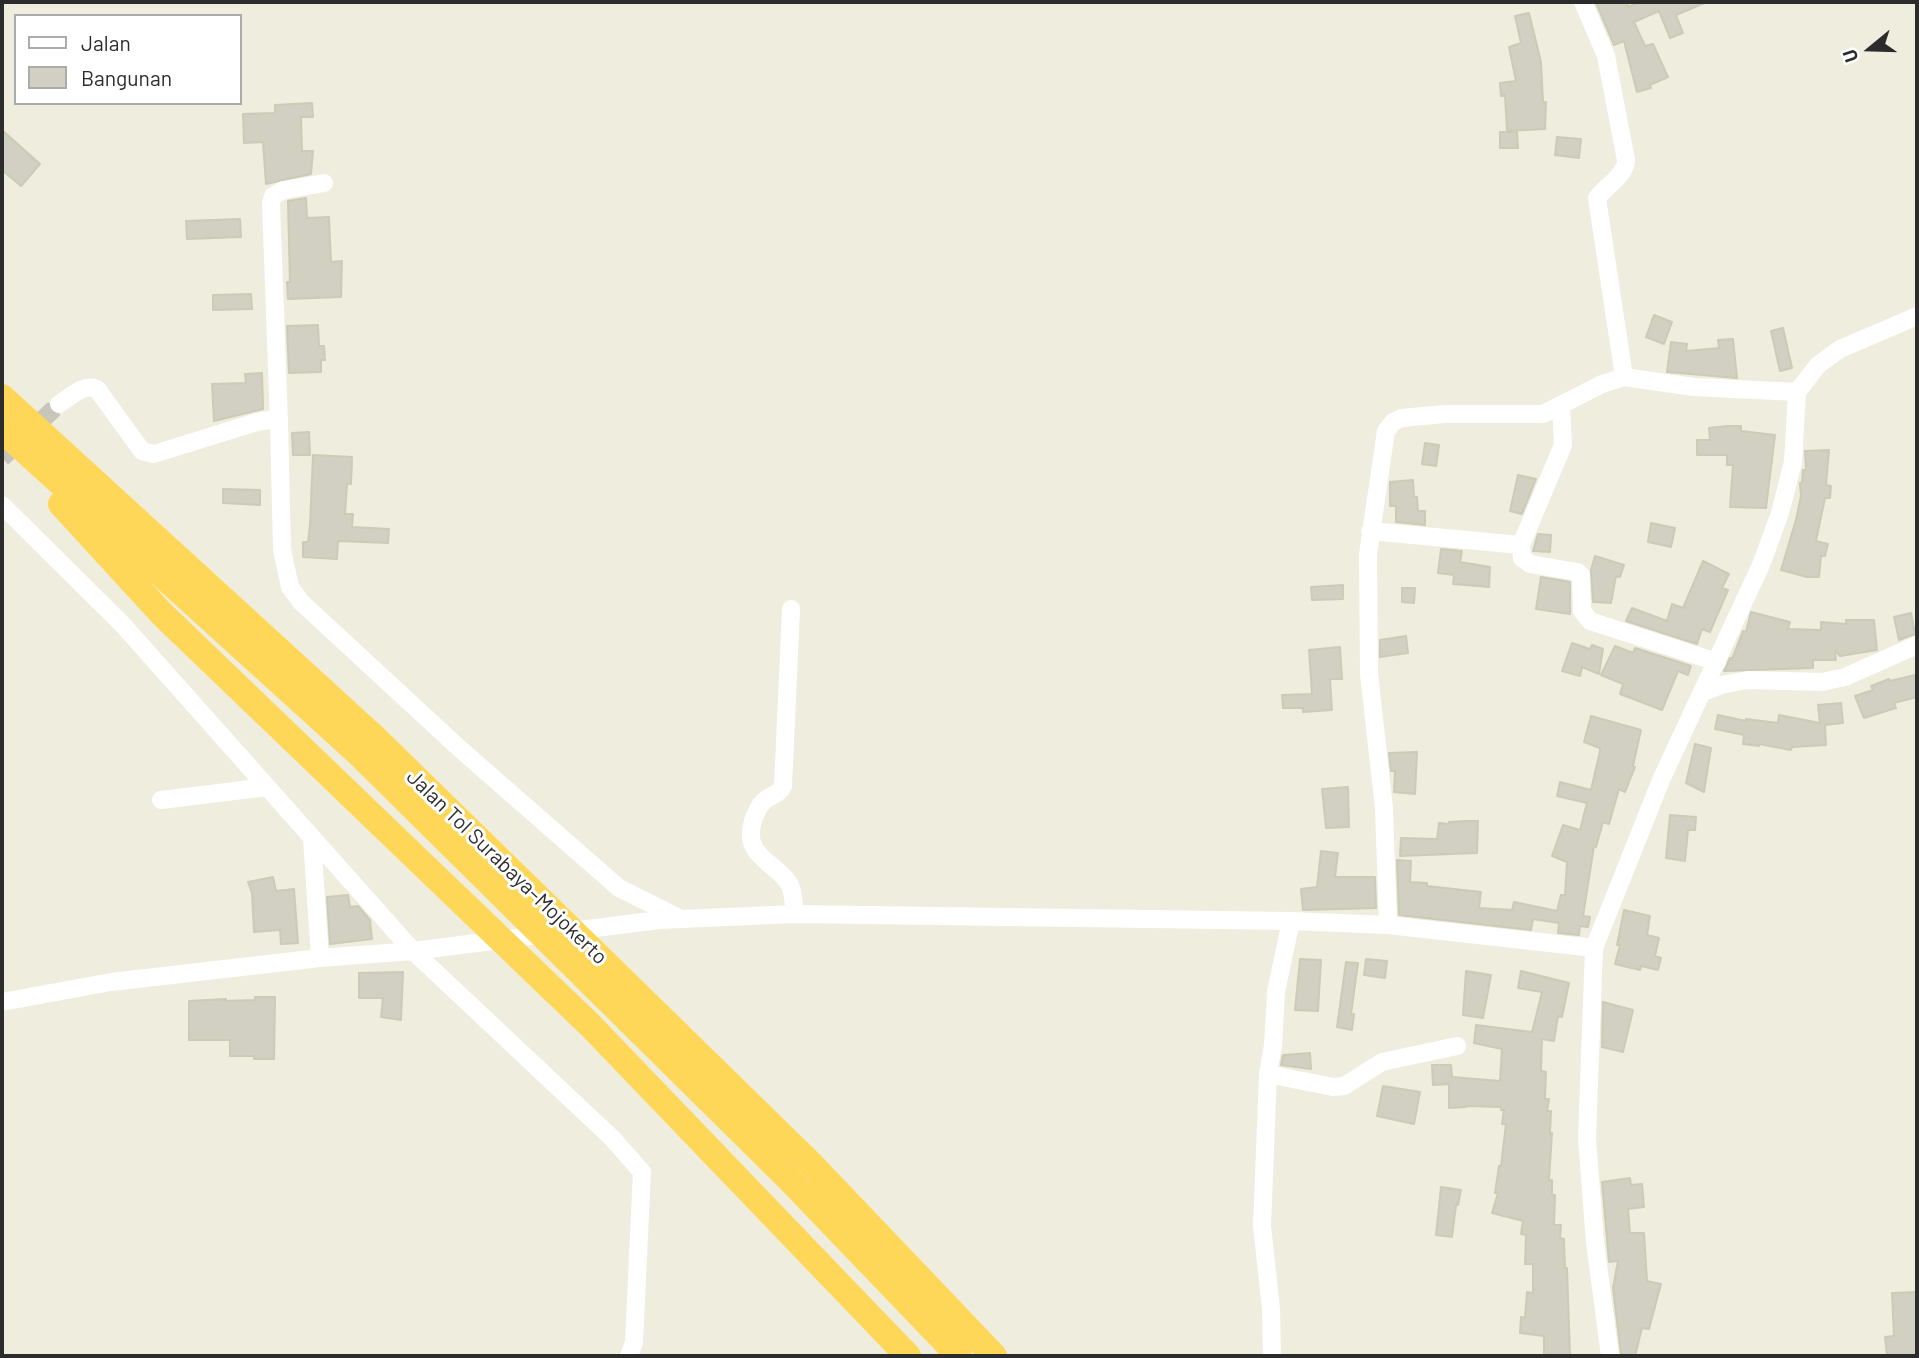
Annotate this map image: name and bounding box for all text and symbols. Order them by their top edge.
legend [14,14,242,105]
north arrow [1835,14,1905,84]
text: Jalan [81,30,131,55]
text: U [1837,47,1862,65]
text: Bangunan [81,65,172,90]
street label: Jalan Tol Surabaya–Mojokerto [401,764,613,970]

